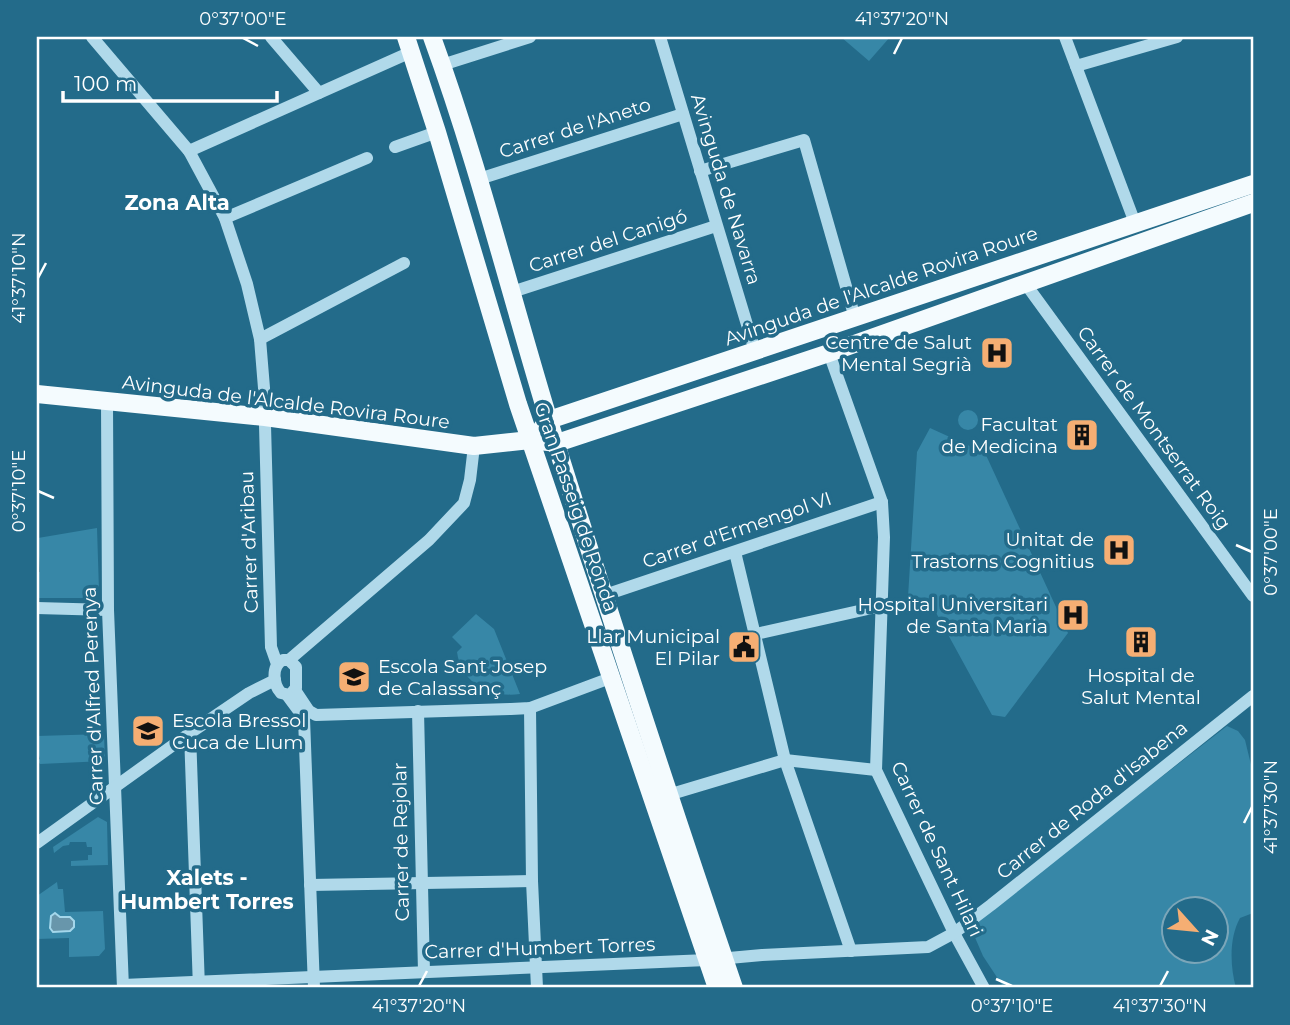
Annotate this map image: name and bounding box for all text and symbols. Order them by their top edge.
text: 0°37'00"E [199,8,287,30]
text: 41°37'20"N [855,8,949,30]
scale bar [63,60,276,104]
text: 100 m [74,71,137,96]
street label: Avinguda de Navarra [686,91,766,287]
street label: Carrer de l'Aneto [496,93,654,163]
district label: Zona Alta [124,190,230,215]
street label: Carrer del Canigó [526,204,690,277]
street label: Avinguda de l'Alcalde Rovira Roure [721,221,1041,351]
text: 41°37'10"N [8,232,30,324]
street label: Carrer de Montserrat Roig [1072,322,1236,534]
place label: Centre de Salut Mental Segrià [825,331,972,376]
hospital icon: Centre de Salut Mental Segrià [978,334,1016,372]
street label: Avinguda de l'Alcalde Rovira Roure [121,370,451,434]
street label: Gran Passeig de Ronda [529,399,623,615]
place label: Facultat de Medicina [941,413,1058,458]
building icon: Facultat de Medicina [1063,416,1101,454]
text: 0°37'10"E [8,450,30,532]
street label: Carrer d'Aribau [235,470,263,614]
street label: Carrer d'Ermengol VI [639,487,835,573]
text: 0°37'00"E [1260,508,1282,596]
place label: Unitat de Trastorns Cognitius [912,528,1094,573]
hospital icon: Unitat de Trastorns Cognitius [1100,531,1138,569]
street label: Carrer d'Alfred Perenya [78,586,108,806]
place label: Hospital Universitari de Santa Maria [857,593,1048,638]
hospital icon: Hospital Universitari de Santa Maria [1054,596,1092,634]
building icon: Hospital de Salut Mental [1122,623,1160,661]
place label: Llar Municipal El Pilar [586,625,720,670]
public building icon: Llar Municipal El Pilar [725,628,763,666]
place label: Escola Sant Josep de Calassanç [378,655,547,700]
school or university icon: Escola Sant Josep de Calassanç [335,658,373,696]
place label: Hospital de Salut Mental [1081,664,1201,709]
place label: Escola Bressol Cuca de Llum [172,709,306,754]
school or university icon: Escola Bressol Cuca de Llum [129,712,167,750]
street label: Carrer de Roda d'Isabena [992,716,1192,884]
street label: Carrer de Sant Hilari [886,758,988,940]
text: 41°37'30"N [1260,760,1282,854]
street label: Carrer de Rejolar [388,762,414,922]
district label: Xalets - Humbert Torres [120,865,294,914]
north arrow [1160,895,1230,965]
text: N [1196,925,1223,950]
street label: Carrer d'Humbert Torres [424,932,656,964]
text: 41°37'20"N [372,995,466,1017]
text: 0°37'10"E [971,995,1053,1017]
text: 41°37'30"N [1113,995,1207,1017]

